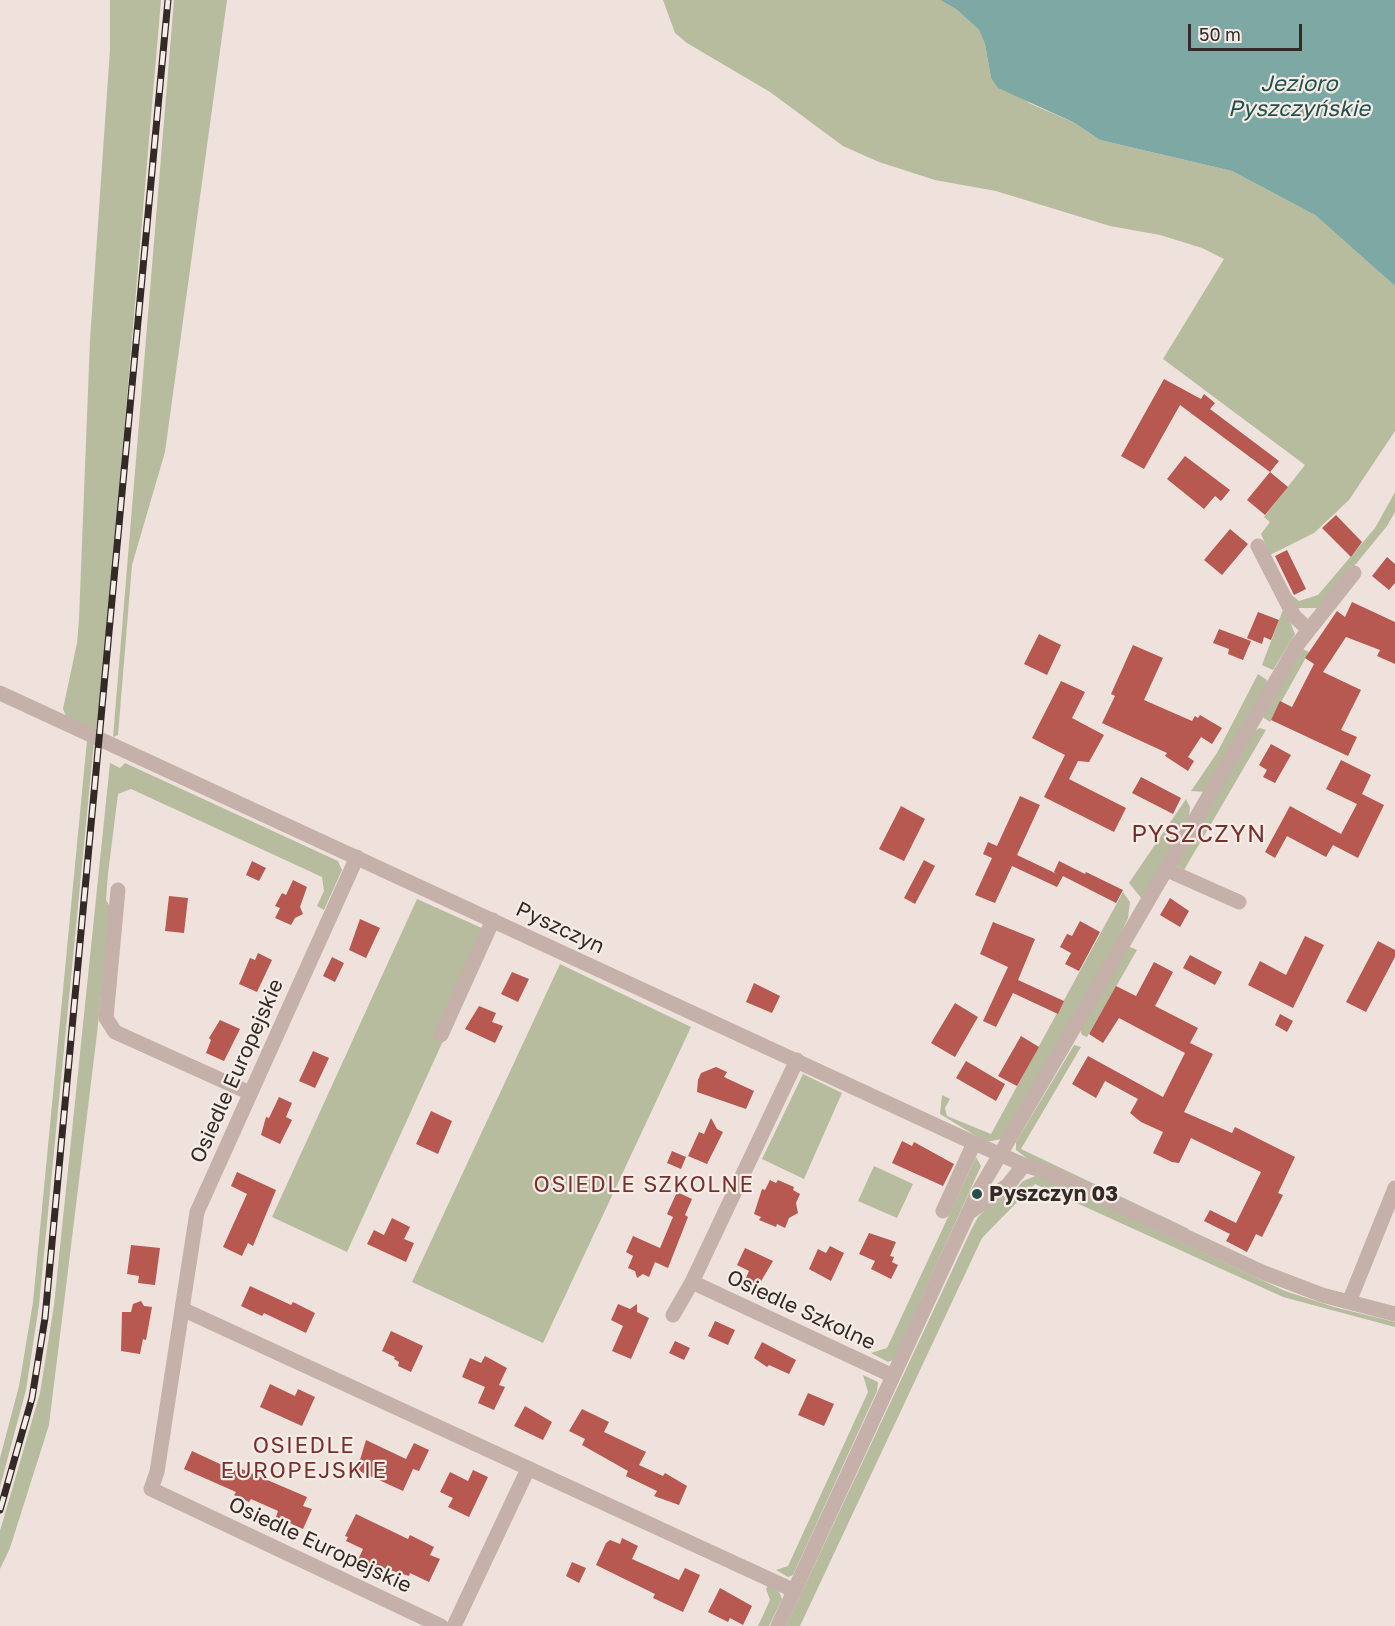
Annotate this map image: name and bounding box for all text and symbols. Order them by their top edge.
scale bar [1191,12,1305,50]
text: 50 m [1199,23,1241,45]
water label: Jezioro Pyszczyńskie [1228,71,1370,122]
district label: PYSZCZYN [1131,820,1267,848]
street label: Pyszczyn [512,897,608,959]
street label: Osiedle Europejskie [185,975,289,1167]
district label: OSIEDLE SZKOLNE [534,1172,754,1198]
place label: Pyszczyn 03 [989,1181,1118,1207]
marker: Pyszczyn 03 [970,1187,984,1201]
street label: Osiedle Szkolne [723,1265,879,1355]
district label: OSIEDLE EUROPEJSKIE [221,1433,387,1484]
street label: Osiedle Europejskie [225,1492,415,1598]

